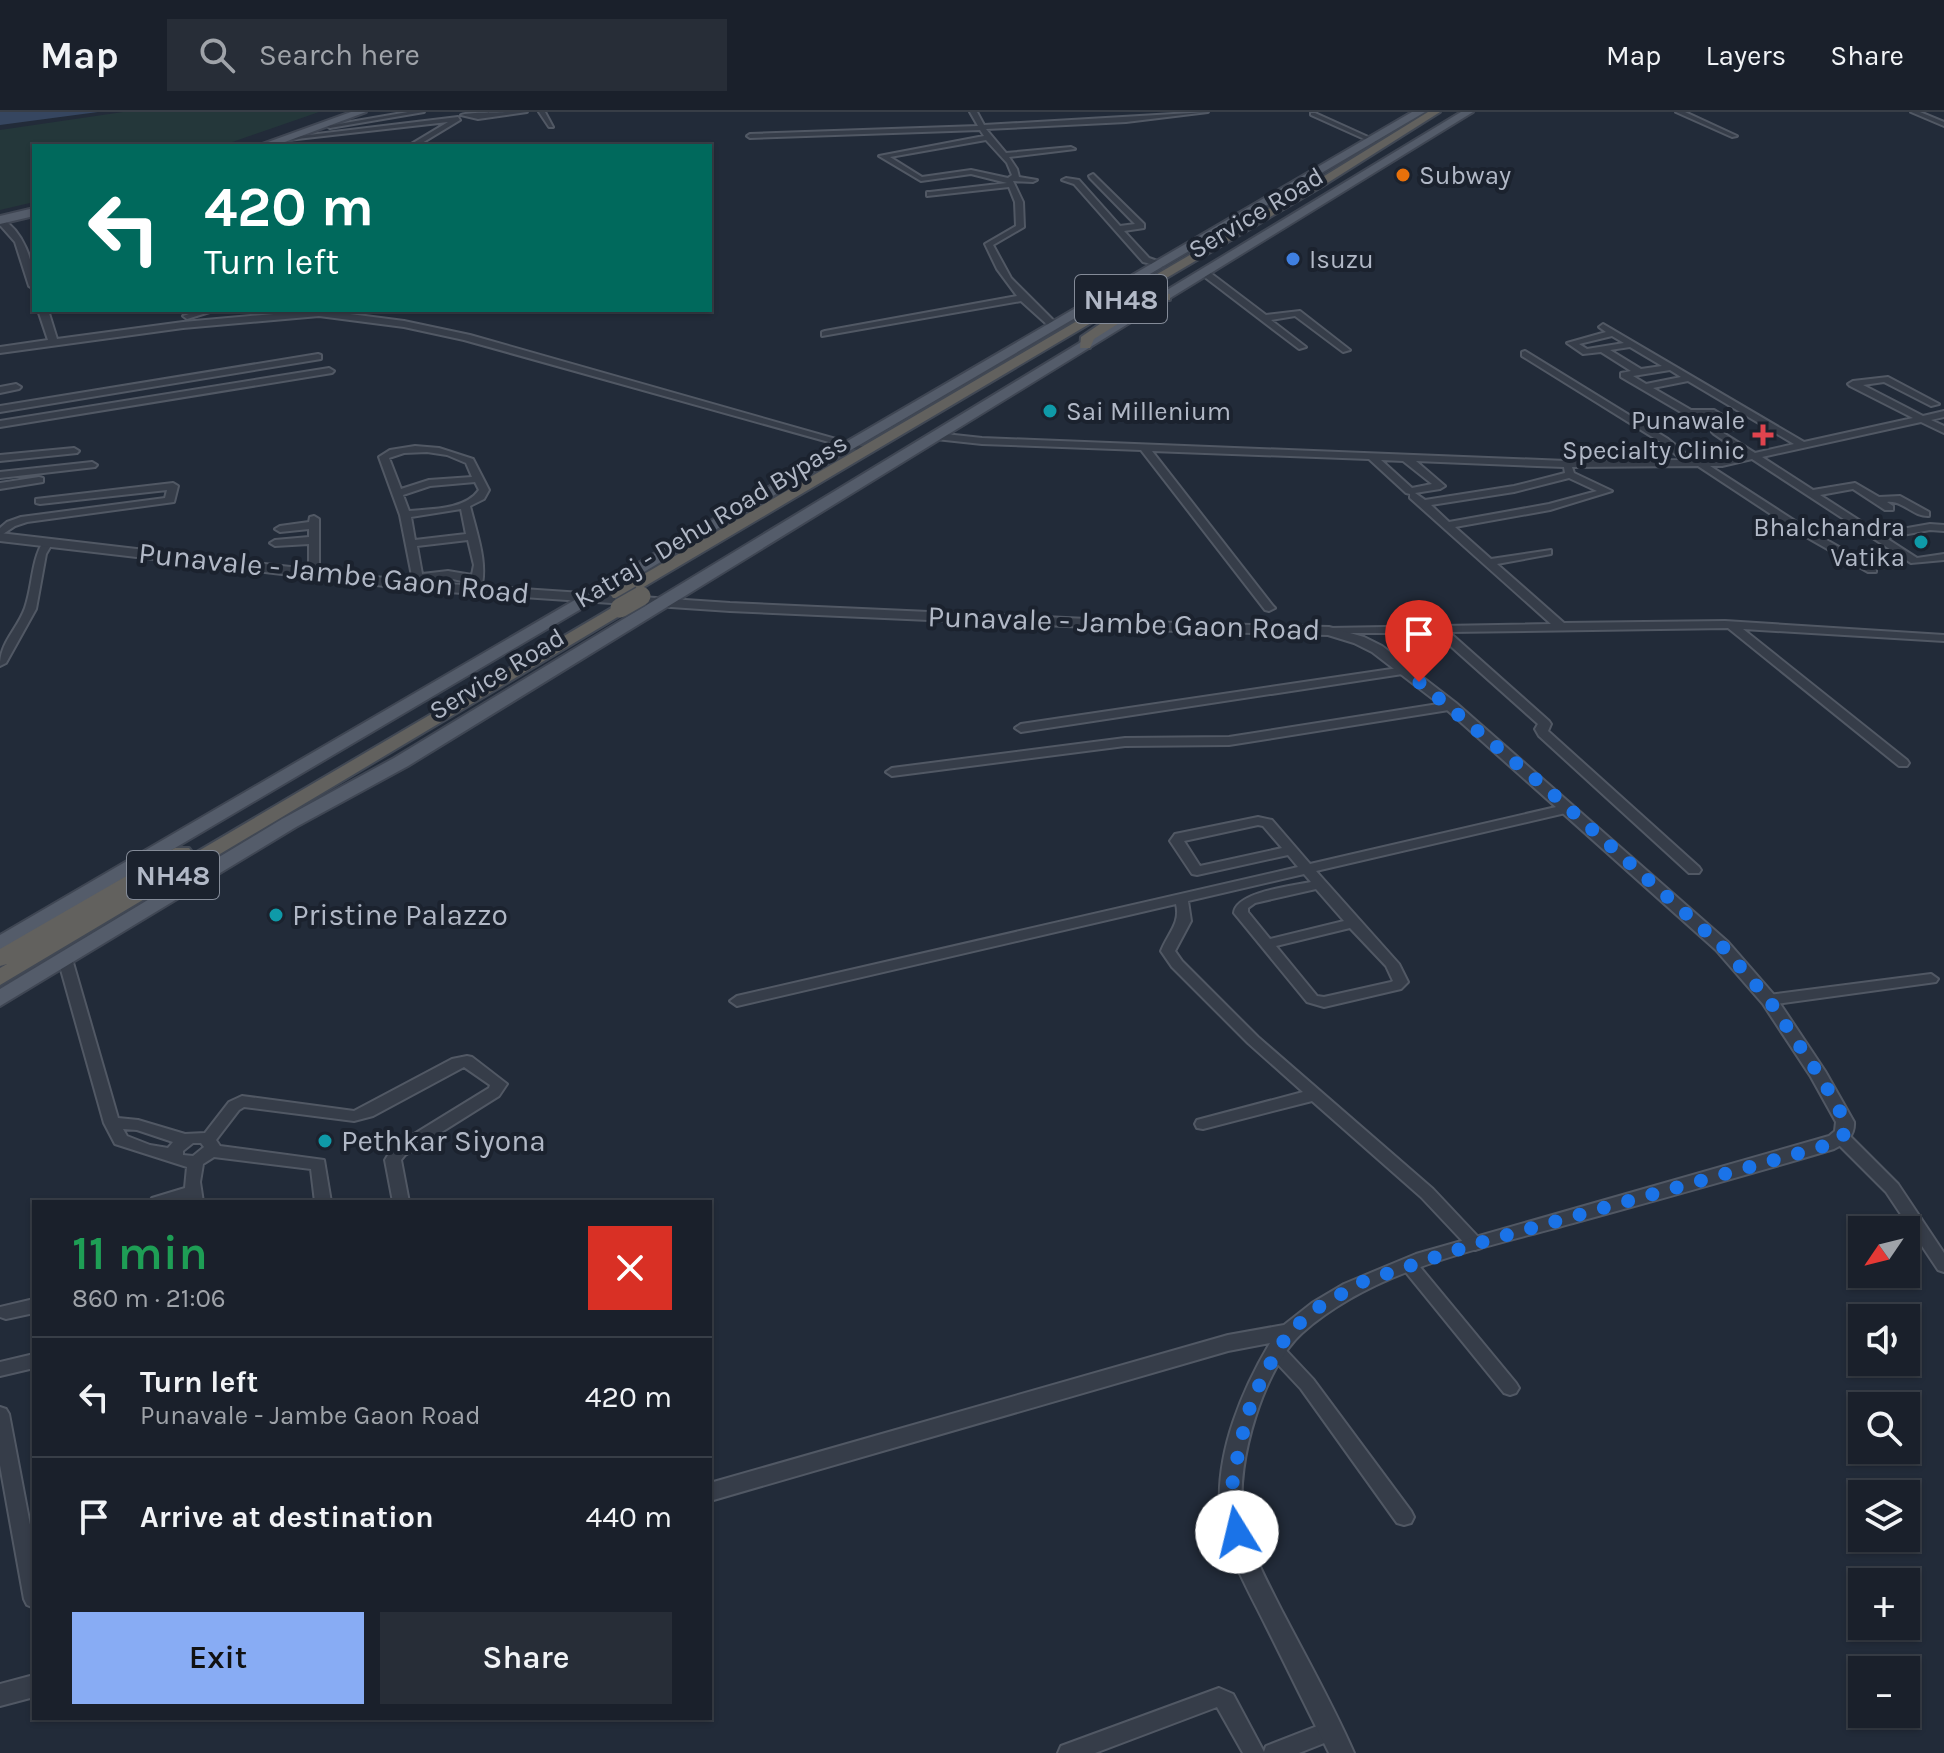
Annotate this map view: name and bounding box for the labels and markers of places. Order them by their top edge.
place label: Subway [1419,160,1511,191]
marker: Subway [1394,166,1412,184]
place label: Isuzu [1309,244,1374,275]
marker: Isuzu [1284,250,1302,268]
place label: Sai Millenium [1066,396,1231,427]
marker: Sai Millenium [1041,402,1059,420]
place label: Punawale Specialty Clinic [1562,405,1745,466]
marker: Punawale Specialty Clinic [1752,424,1774,446]
place label: Bhalchandra Vatika [1753,512,1905,573]
marker: Bhalchandra Vatika [1912,533,1930,551]
pin [1385,600,1453,682]
place label: Pristine Palazzo [292,897,508,933]
marker: Pristine Palazzo [267,906,285,924]
place label: Pethkar Siyona [341,1123,546,1159]
marker: Pethkar Siyona [316,1132,334,1150]

